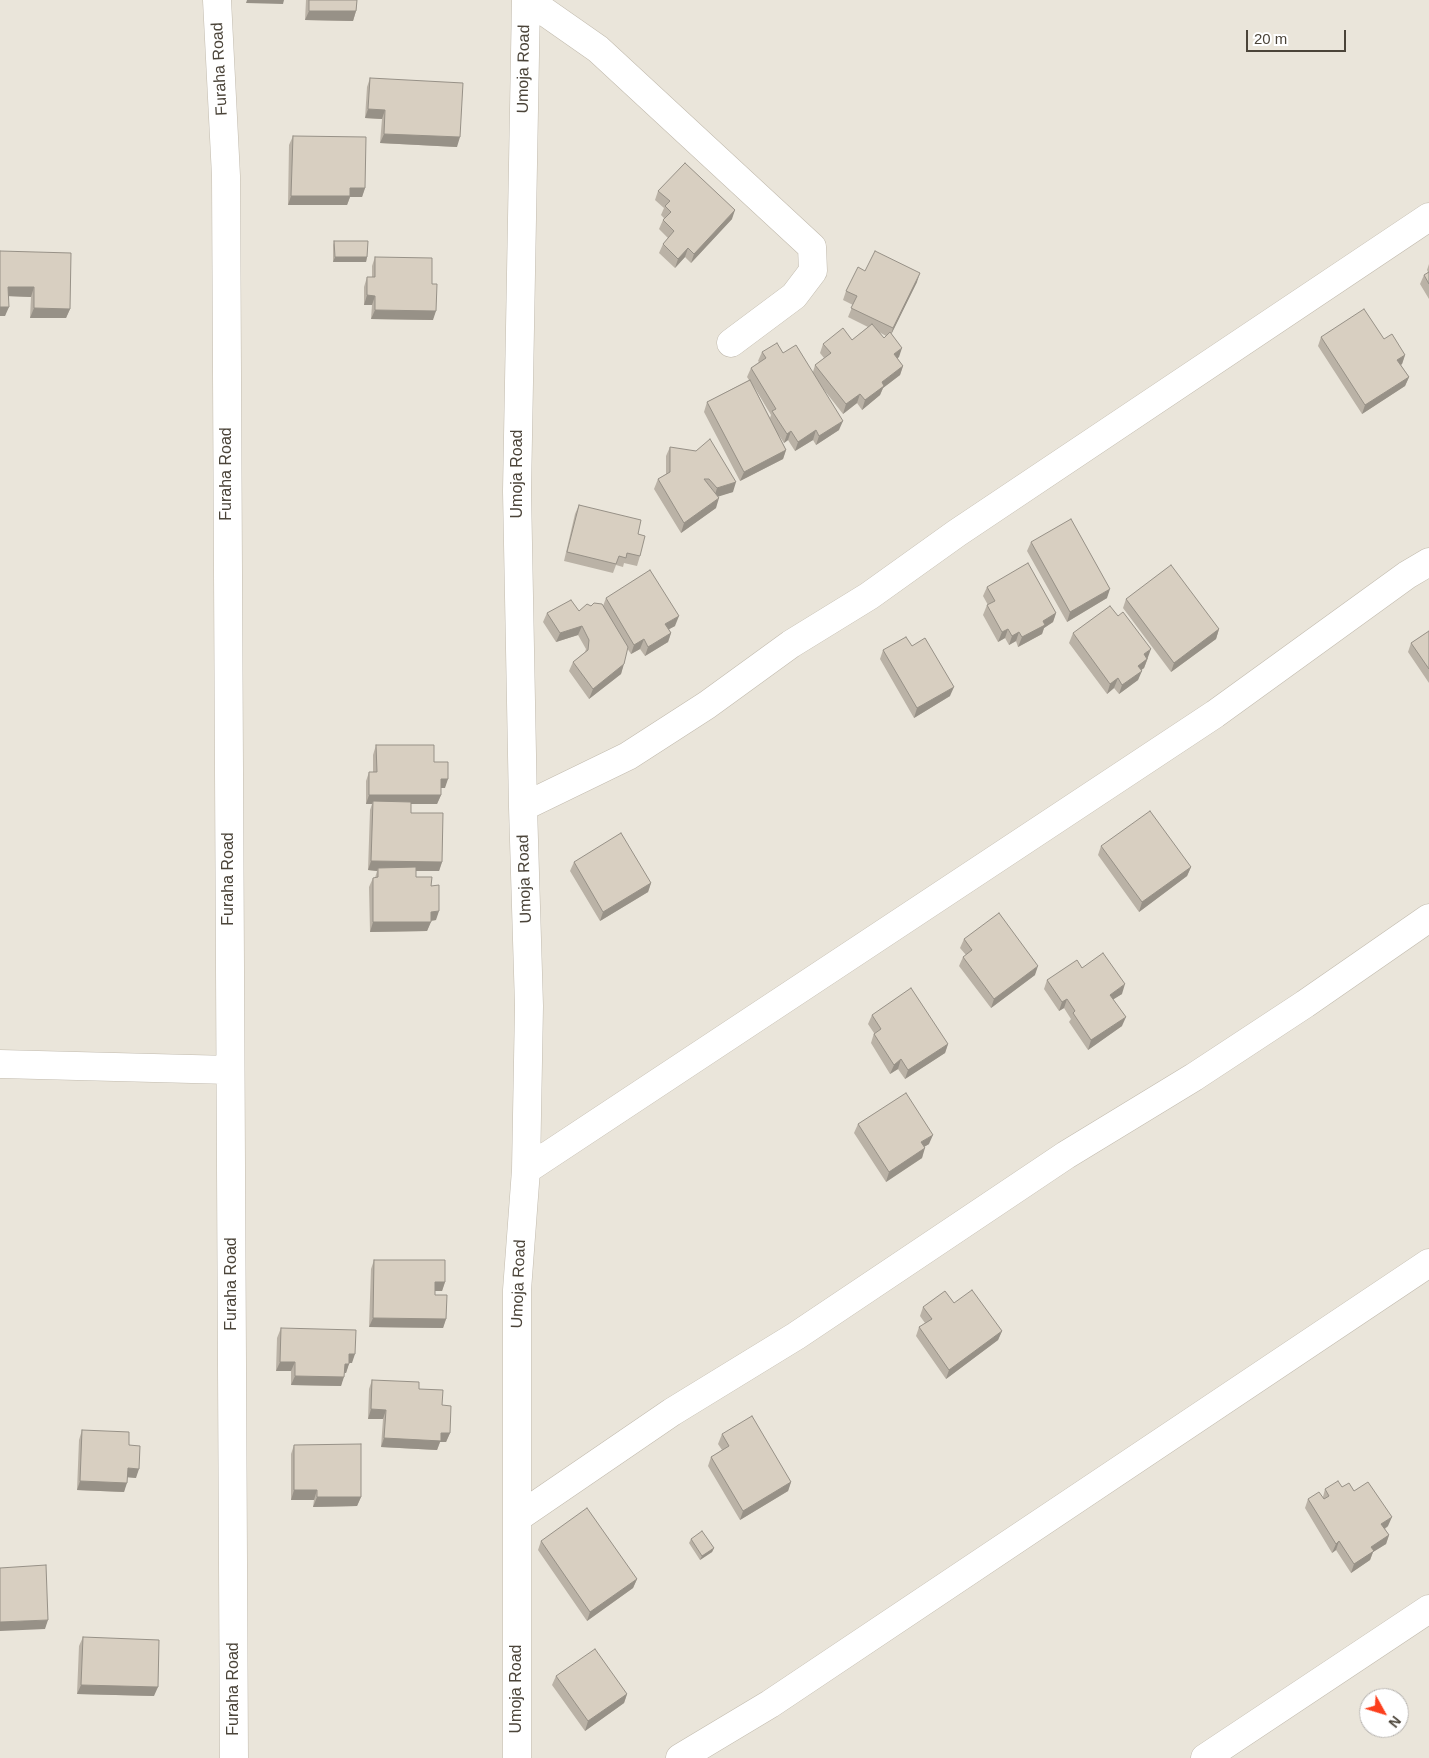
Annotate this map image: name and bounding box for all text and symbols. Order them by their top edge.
scale bar [1249,20,1349,52]
street label: Furaha Road [208,22,232,116]
street label: Umoja Road [514,24,534,114]
text: 20 m [1254,30,1287,47]
street label: Furaha Road [217,427,237,521]
street label: Umoja Road [508,430,528,518]
street label: Furaha Road [219,832,239,926]
street label: Umoja Road [514,834,536,924]
street label: Furaha Road [222,1237,242,1331]
street label: Umoja Road [508,1239,530,1329]
street label: Furaha Road [224,1642,244,1736]
street label: Umoja Road [507,1645,527,1733]
north arrow [1359,1688,1409,1738]
text: N [1385,1713,1404,1731]

